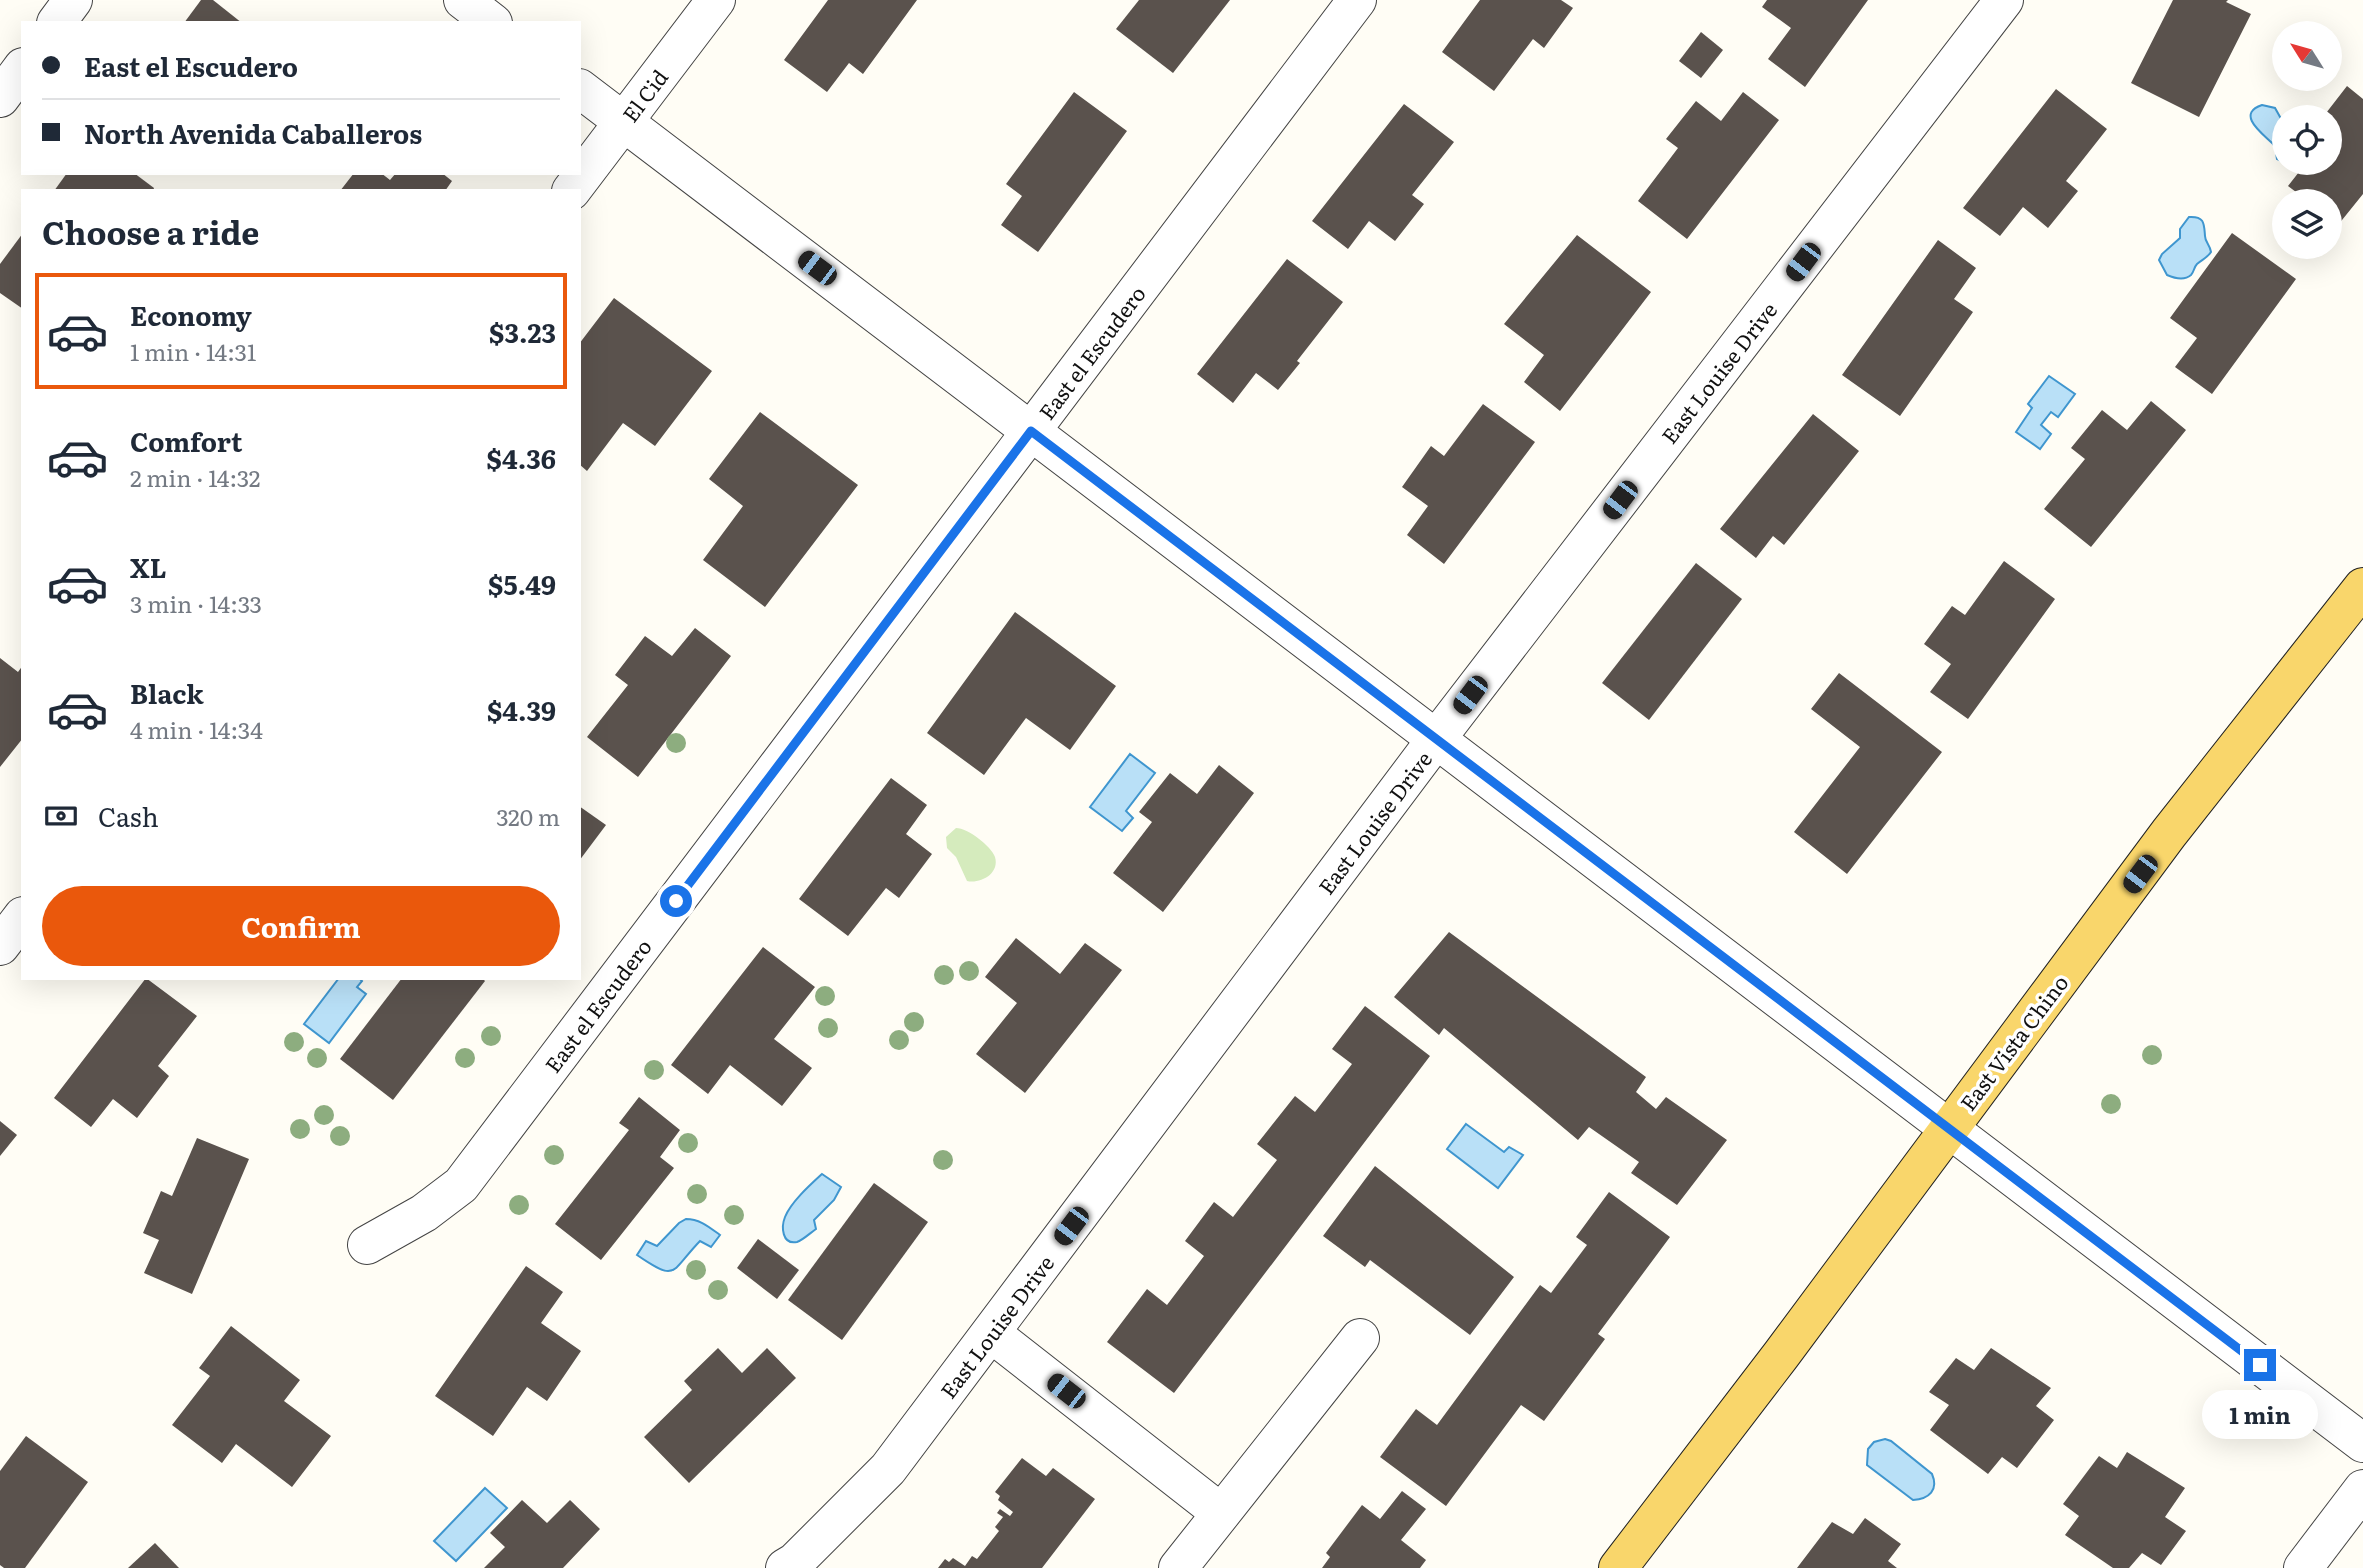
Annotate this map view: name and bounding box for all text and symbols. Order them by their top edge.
north arrow [2272,21,2342,91]
map controls [2272,21,2342,259]
text: East el Escudero [84,46,298,85]
street label: El Cid [614,62,674,128]
button: locate [2272,105,2342,175]
text: North Avenida Caballeros [84,113,422,152]
button: layers [2272,189,2342,259]
text: Choose a ride [42,207,259,255]
car [1782,239,1825,285]
car [794,247,841,289]
street label: East el Escudero [1030,279,1152,425]
text: Economy [130,295,252,334]
street label: East Louise Drive [1653,295,1783,449]
icon: car [46,300,109,363]
text: $3.23 [489,312,556,351]
text: 1 min · 14:31 [130,334,256,368]
text: Comfort [130,421,242,460]
icon: car [46,426,109,489]
text: $4.36 [487,438,556,477]
text: 2 min · 14:32 [130,460,260,494]
car [1599,477,1642,523]
text: XL [130,547,167,586]
icon: car [46,552,109,615]
text: $5.49 [488,564,556,603]
text: 3 min · 14:33 [130,586,262,620]
car [1449,672,1492,718]
text: Black [130,673,204,712]
icon: car [46,678,109,741]
text: $4.39 [487,690,556,729]
text: 4 min · 14:34 [130,712,263,746]
street label: East Louise Drive [1310,744,1438,900]
text: Cash [98,796,159,835]
icon: cash [42,797,80,835]
text: 320 m [496,799,560,833]
car [2119,851,2162,897]
route start [660,885,692,917]
button: Confirm [42,886,560,966]
street label: East el Escudero [536,932,658,1078]
street label: East Vista Chino [1952,968,2074,1116]
car [1050,1203,1093,1249]
street label: East Louise Drive [932,1248,1060,1404]
route end [2244,1349,2276,1381]
car [1043,1370,1090,1412]
callout: 1 min [2202,1390,2318,1438]
text: 1 min [2229,1397,2291,1431]

